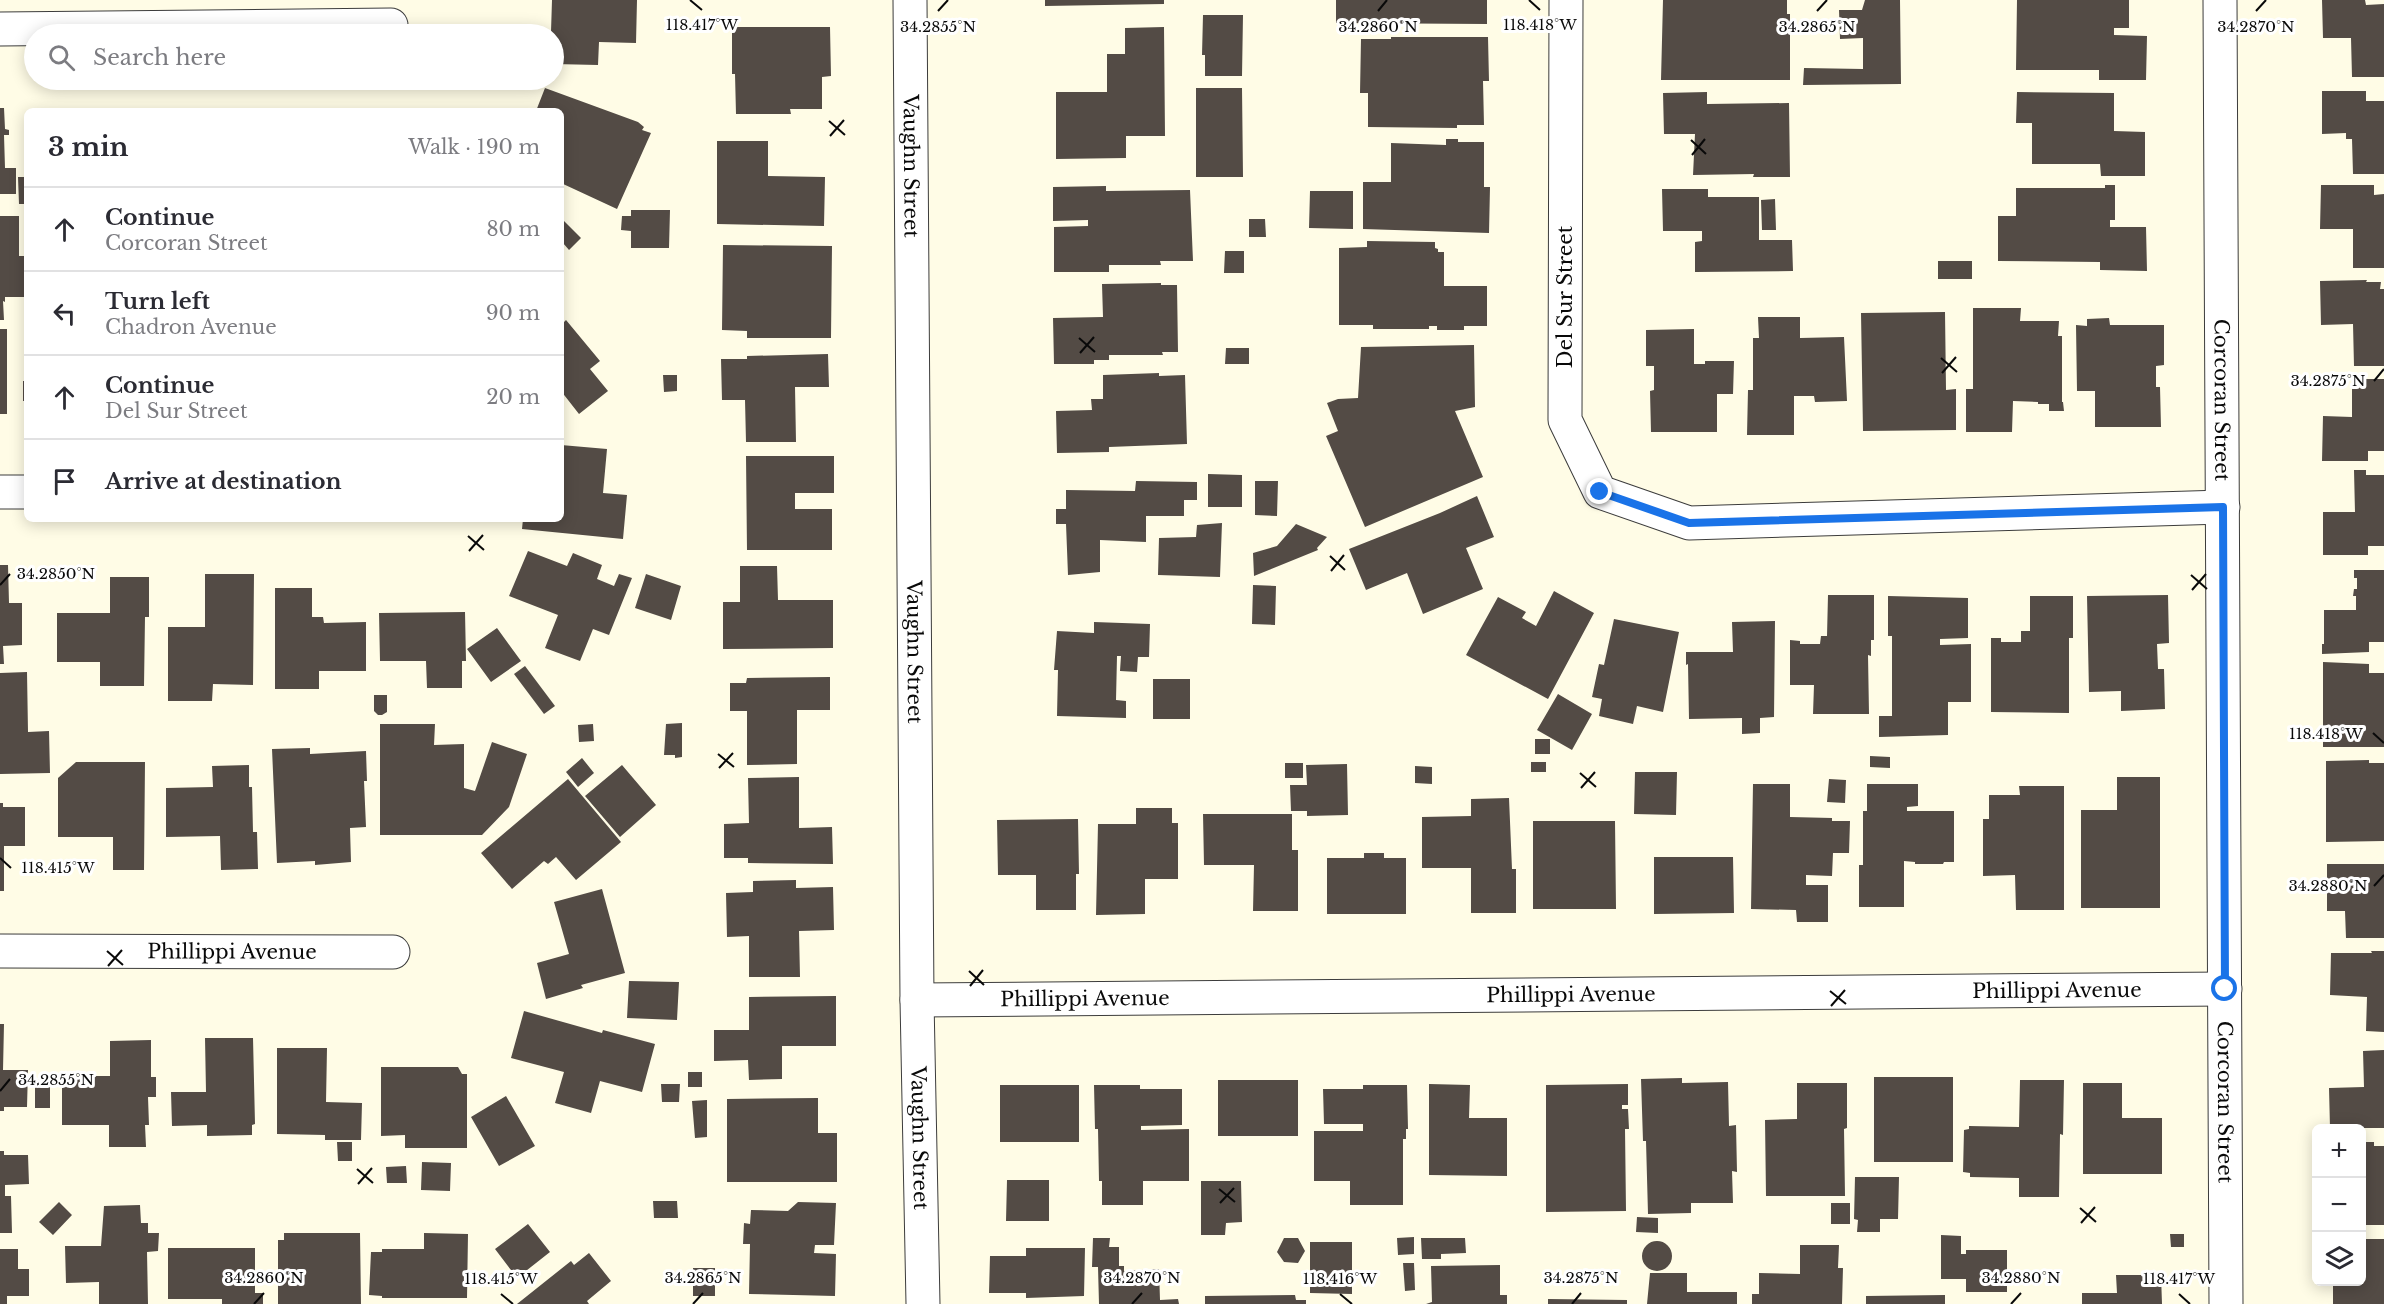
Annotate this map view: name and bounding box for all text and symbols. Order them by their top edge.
text: 118.417°W [666,15,738,34]
text: 118.418°W [1503,15,1577,34]
text: 34.2855°N [900,17,976,36]
text: 34.2860°N [1338,17,1418,36]
text: 34.2865°N [1778,17,1856,36]
text: 34.2870°N [2217,17,2295,36]
search box [24,24,564,90]
icon: search [45,41,78,74]
text: Search here [93,44,226,71]
street label: Vaughn Street [899,93,924,238]
text: 3 min [48,131,129,163]
text: Walk · 190 m [408,135,540,159]
text: Continue [105,204,214,231]
icon: ahead [48,213,81,246]
text: 80 m [486,217,540,241]
street label: Del Sur Street [1553,225,1577,368]
text: Corcoran Street [105,231,268,255]
text: Turn left [105,288,210,315]
icon: left [48,297,81,330]
text: 90 m [486,301,540,325]
text: Chadron Avenue [105,315,277,339]
street label: Corcoran Street [2209,319,2234,482]
text: 34.2875°N [2291,371,2365,390]
text: Continue [105,372,214,399]
icon: ahead [48,381,81,414]
text: 20 m [486,385,540,409]
text: Del Sur Street [105,399,248,423]
icon: arrive [48,465,81,498]
text: Arrive at destination [105,468,342,495]
route end [1586,478,1612,504]
text: 34.2850°N [17,564,95,583]
street label: Vaughn Street [902,579,927,724]
text: 118.418°W [2289,724,2363,743]
text: 118.415°W [21,858,95,877]
text: 34.2880°N [2289,876,2367,895]
street label: Phillippi Avenue [147,939,317,964]
route start [2211,975,2237,1001]
street label: Phillippi Avenue [1972,978,2142,1003]
street label: Phillippi Avenue [1486,982,1656,1007]
street label: Phillippi Avenue [1000,986,1170,1011]
street label: Corcoran Street [2213,1021,2237,1184]
street label: Vaughn Street [906,1065,933,1210]
text: 34.2855°N [18,1070,94,1089]
map controls [2312,1124,2366,1286]
button: + [2312,1124,2366,1178]
button: − [2312,1178,2366,1232]
button: layers [2312,1232,2366,1286]
text: 34.2860°N [224,1268,304,1287]
text: 34.2865°N [664,1268,742,1287]
text: 34.2870°N [1103,1268,1181,1287]
text: 34.2875°N [1544,1268,1618,1287]
text: 34.2880°N [1982,1268,2060,1287]
text: 118.415°W [464,1269,538,1288]
text: 118.416°W [1303,1269,1378,1288]
text: 118.417°W [2143,1269,2215,1288]

